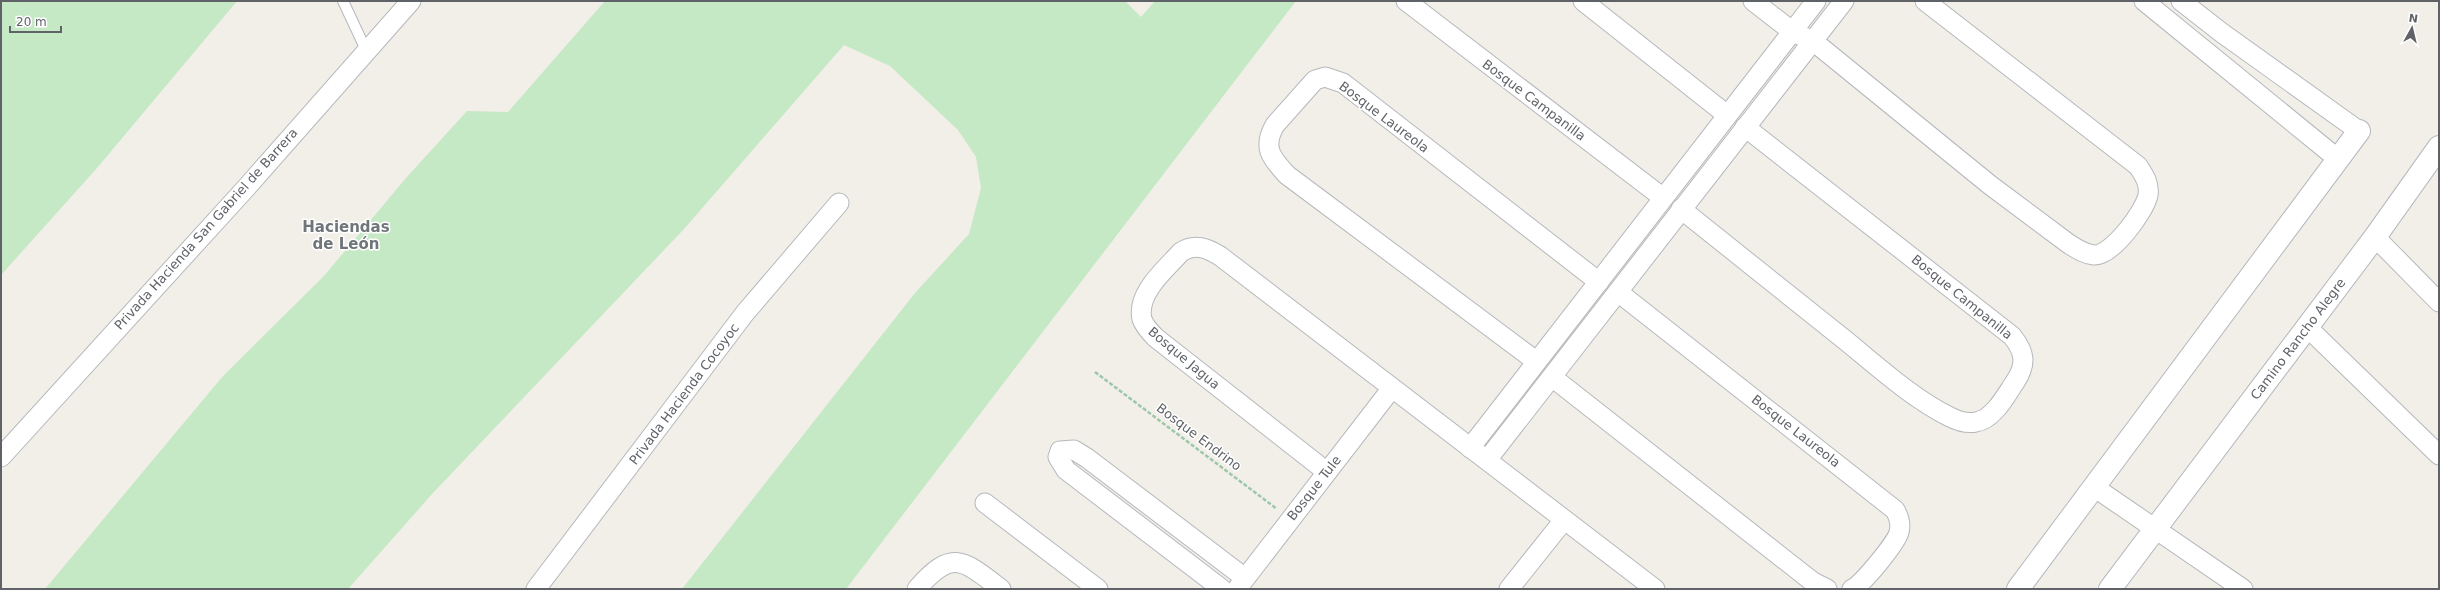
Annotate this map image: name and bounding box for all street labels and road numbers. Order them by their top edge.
street label: Bosque Campanilla [1479,56,1589,144]
street label: Bosque Laureola [1336,78,1432,156]
street label: Privada Hacienda San Gabriel de Barrera [111,125,301,333]
street label: Bosque Campanilla [1909,252,2015,342]
street label: Camino Rancho Alegre [2248,275,2348,403]
street label: Privada Hacienda Cocoyoc [626,321,742,467]
street label: Bosque Jagua [1145,324,1223,392]
street label: Bosque Laureola [1749,392,1843,470]
street label: Bosque Endrino [1154,400,1244,474]
street label: Bosque Tule [1284,453,1344,523]

